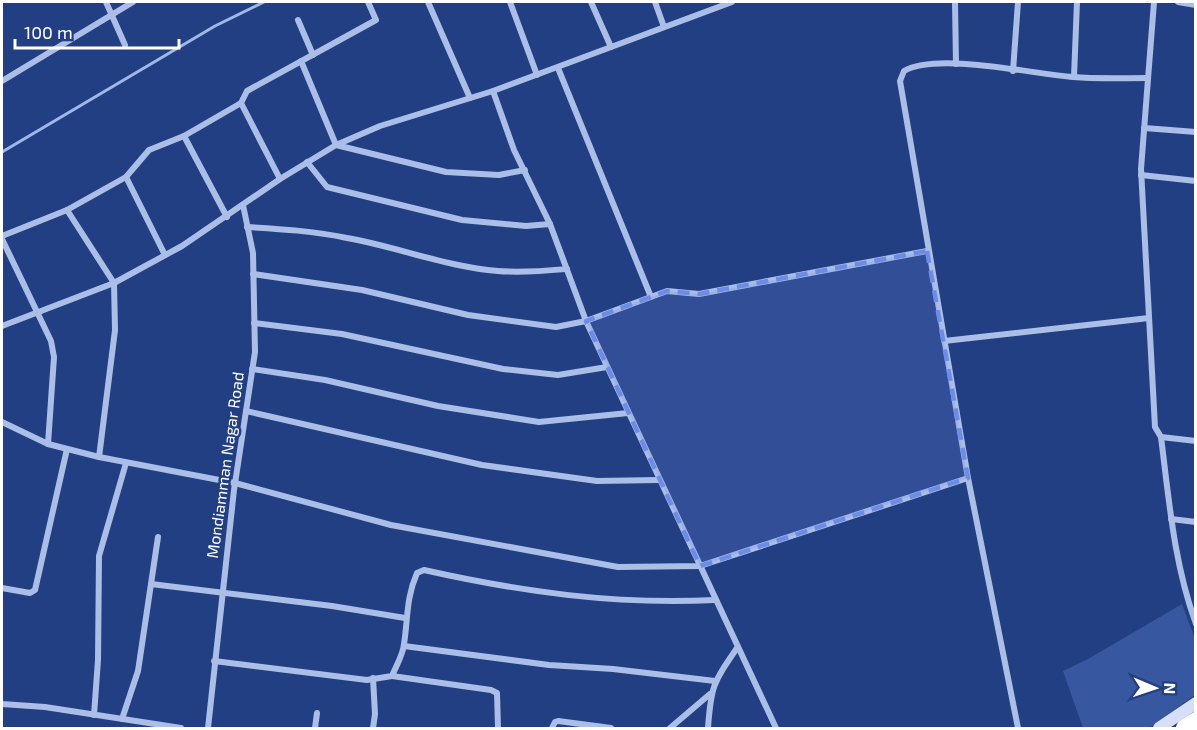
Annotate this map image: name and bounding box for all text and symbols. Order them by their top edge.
scale bar [15,12,178,50]
text: 100 m [24,21,73,43]
street label: Mondiamman Nagar Road [202,370,247,559]
north arrow [1125,658,1185,718]
text: N [1161,682,1180,695]

